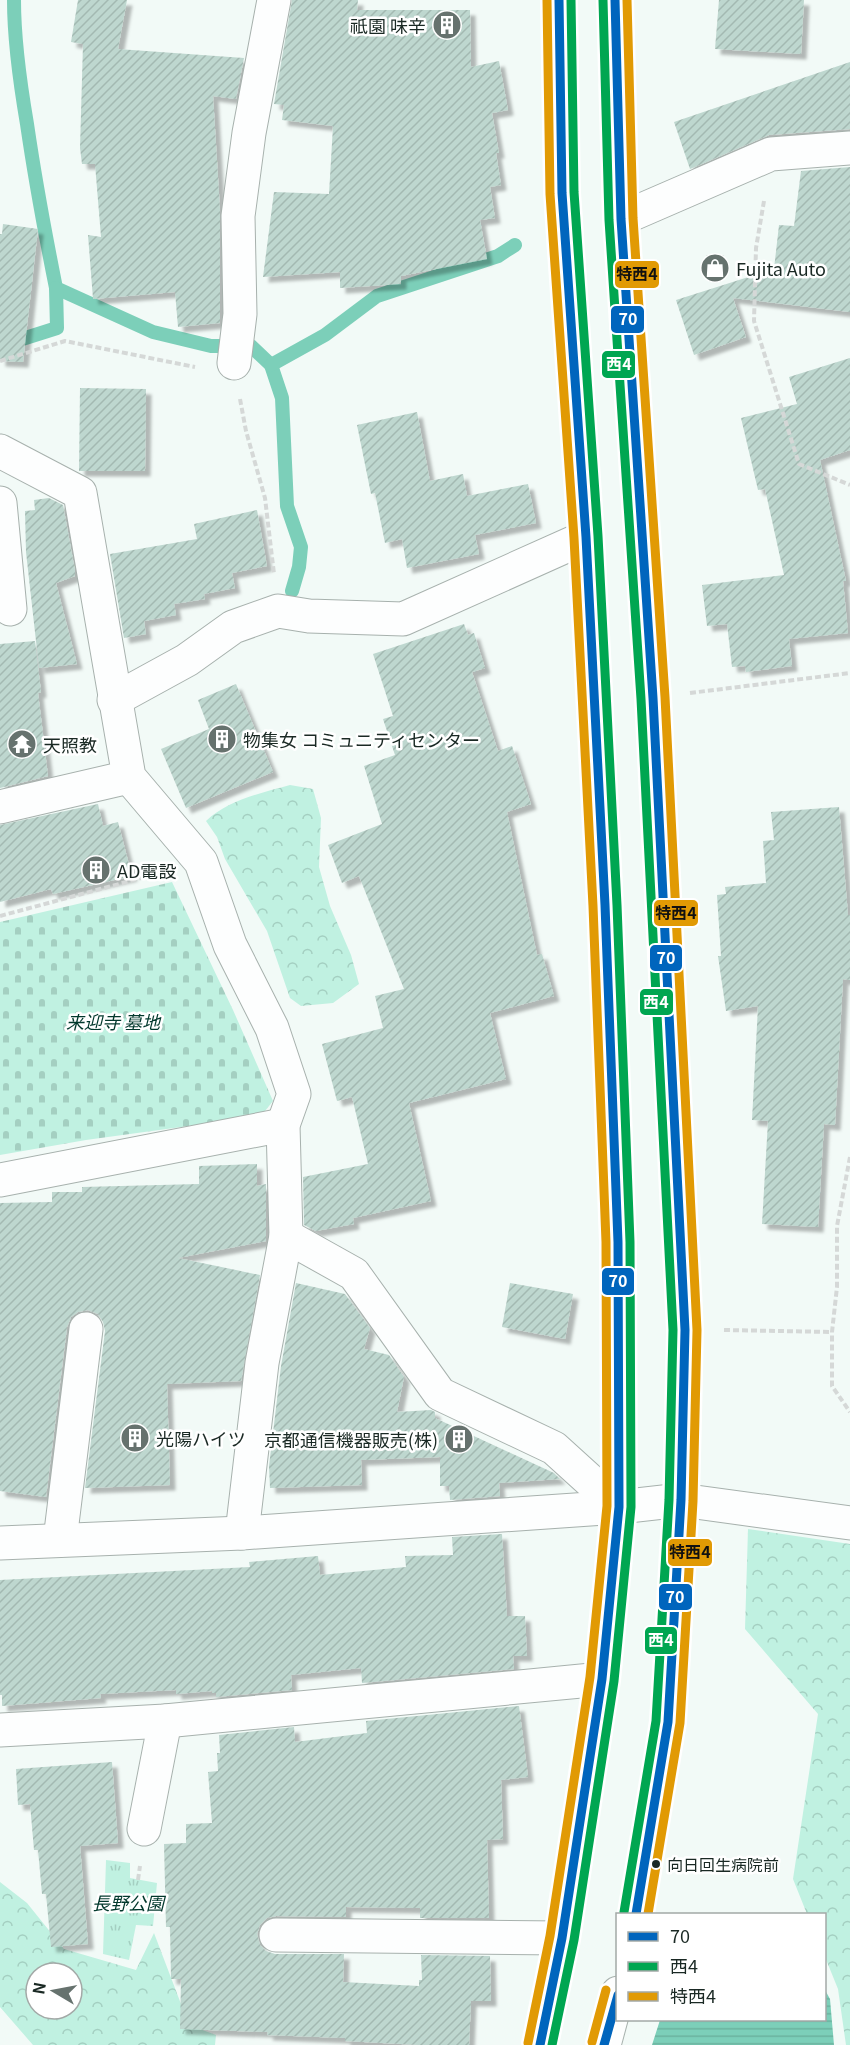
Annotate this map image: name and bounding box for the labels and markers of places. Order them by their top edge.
building icon: 祇園 味辛 [431,9,463,41]
place label: 祇園 味辛 [350,12,426,38]
shop icon: Fujita Auto [699,252,731,284]
place label: Fujita Auto [736,255,826,281]
building icon: 物集女 コミュニティセンター [206,723,238,755]
place label: 物集女 コミュニティセンター [243,726,480,752]
temple icon: 天照教 [6,728,38,760]
place label: 天照教 [43,731,97,757]
building icon: AD電設 [80,854,112,886]
place label: AD電設 [117,857,176,883]
building icon: 光陽ハイツ [119,1422,151,1454]
building icon: 京都通信機器販売(株) [443,1423,475,1455]
place label: 光陽ハイツ [156,1425,246,1451]
place label: 京都通信機器販売(株) [264,1426,438,1452]
place label: 向日回生病院前 [667,1852,779,1876]
marker: 向日回生病院前 [650,1858,662,1870]

